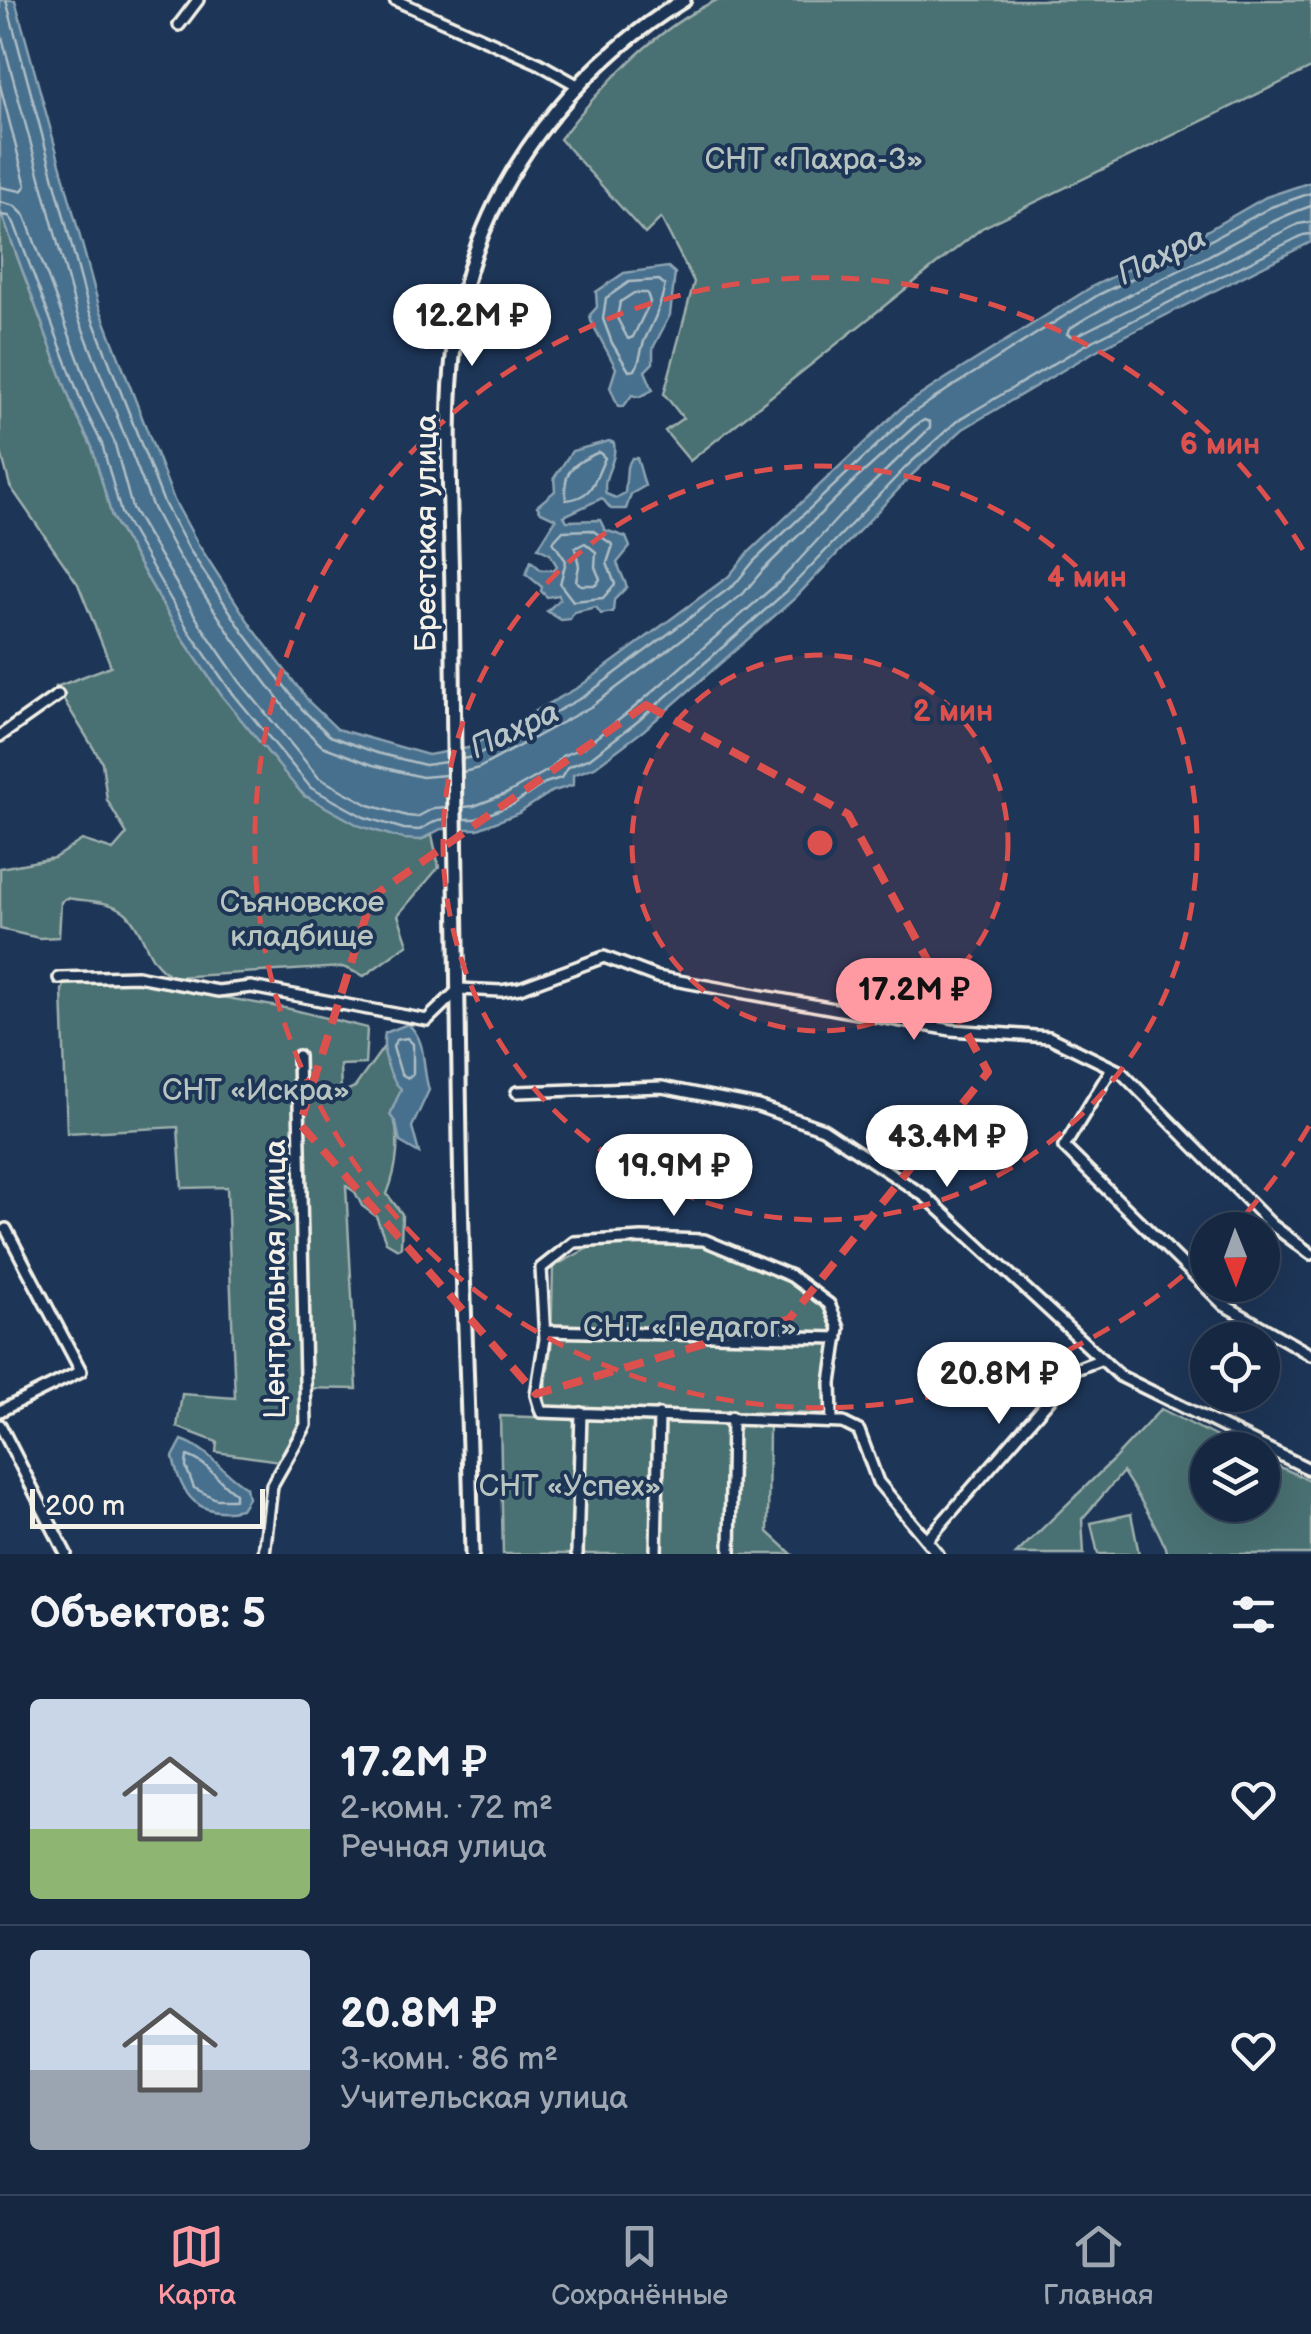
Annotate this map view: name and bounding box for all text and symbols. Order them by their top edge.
park label: СНТ «Пахра-3» [705,142,923,178]
water label: Пахра [1111,218,1213,295]
pin: 12.2M ₽ [380,284,564,369]
text: 12.2M ₽ [415,297,529,336]
street label: Брестская улица [409,414,445,652]
text: 6 мин [1180,427,1260,463]
text: 4 мин [1047,560,1127,596]
water label: Пахра [464,693,566,768]
text: 2 мин [913,694,993,730]
centre of rings [802,825,838,861]
park label: Съяновское кладбище [220,885,384,955]
pin: 17.2M ₽ [822,958,1006,1043]
text: 17.2M ₽ [858,971,970,1010]
park label: СНТ «Искра» [162,1073,350,1109]
pin: 43.4M ₽ [855,1105,1039,1190]
text: 43.4M ₽ [888,1118,1006,1157]
pin: 19.9M ₽ [582,1134,766,1219]
street label: Центральная улица [258,1139,294,1419]
text: 19.9M ₽ [618,1147,730,1186]
north arrow [1190,1212,1280,1302]
map controls [1190,1212,1280,1522]
park label: СНТ «Педагог» [583,1310,797,1346]
button: locate [1190,1322,1280,1412]
pin: 20.8M ₽ [907,1342,1091,1427]
text: 20.8M ₽ [939,1355,1059,1394]
button: layers [1190,1432,1280,1522]
park label: СНТ «Успех» [479,1469,661,1505]
scale bar [30,1484,265,1528]
text: 200 m [45,1490,125,1523]
icon: filters [1226,1587,1281,1642]
text: Объектов: 5 [30,1589,266,1640]
text: 17.2M ₽ [340,1738,487,1789]
icon: home [110,1739,230,1859]
icon: heart [1226,1772,1281,1827]
text: 2-комн. · 72 m² [340,1789,553,1828]
text: Речная улица [340,1828,547,1867]
text: 20.8M ₽ [340,1989,497,2040]
icon: home [110,1990,230,2110]
icon: heart [1226,2023,1281,2078]
text: 3-комн. · 86 m² [340,2040,558,2079]
text: Учительская улица [340,2079,628,2118]
tab: Карта [157,2219,236,2312]
tab: Сохранённые [551,2219,728,2312]
tab: Главная [1043,2219,1154,2312]

